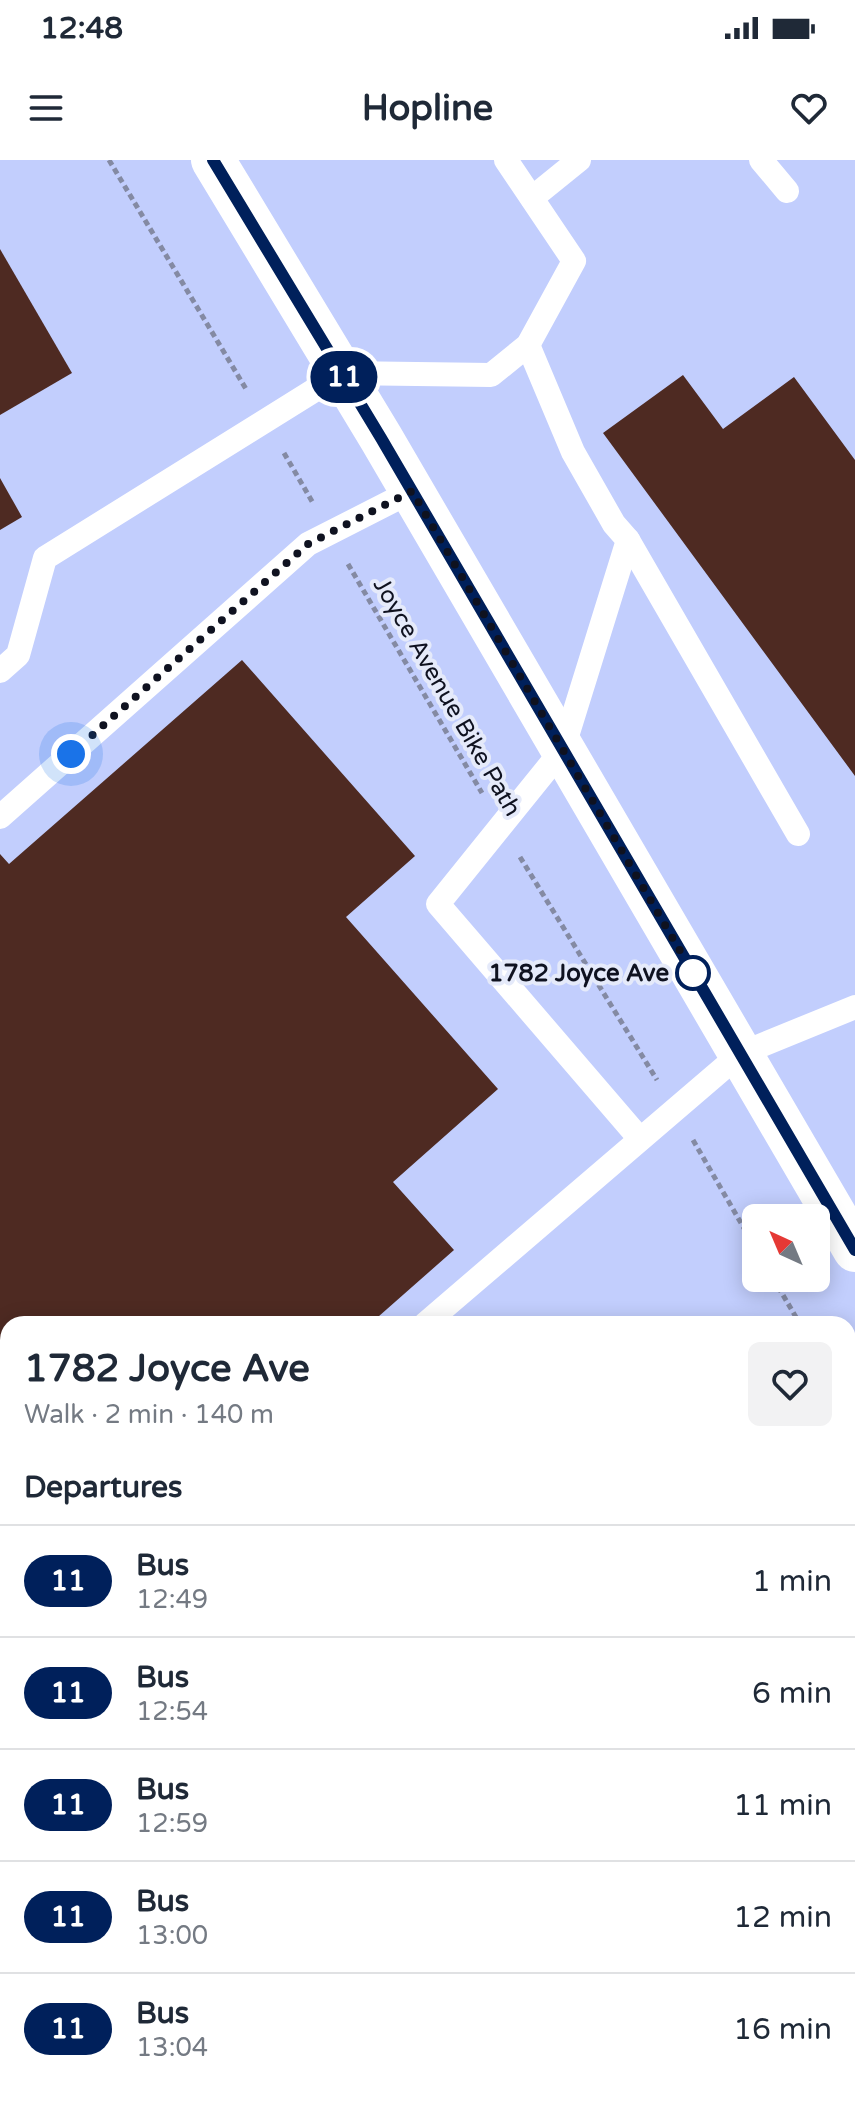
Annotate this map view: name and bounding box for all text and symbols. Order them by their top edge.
text: 12:48 [40,10,123,47]
icon: menu [24,86,68,130]
icon: heart [787,86,831,130]
text: Hopline [362,87,493,130]
line badge: 11 [308,351,380,403]
text: 11 [326,360,362,394]
street label: Joyce Avenue Bike Path [367,573,527,821]
your location [51,734,91,774]
marker: 1782 Joyce Ave [676,956,710,990]
place label: 1782 Joyce Ave [488,959,669,988]
north arrow [742,1204,830,1292]
map controls [742,1204,830,1292]
button: heart [748,1342,832,1426]
text: 1782 Joyce Ave [24,1346,310,1392]
text: Walk · 2 min · 140 m [24,1399,274,1430]
text: Departures [24,1469,182,1506]
text: Bus [136,1547,189,1584]
text: 1 min [752,1563,832,1600]
text: 11 [50,1564,86,1598]
text: 12:49 [136,1584,208,1615]
text: Bus [136,1659,189,1696]
text: 6 min [752,1675,832,1712]
text: 11 [50,1676,86,1710]
text: 12:54 [136,1696,208,1727]
text: Bus [136,1771,189,1808]
text: 11 min [733,1787,832,1824]
text: 11 [50,1788,86,1822]
text: 12:59 [136,1808,208,1839]
text: Bus [136,1883,189,1920]
text: 12 min [733,1899,832,1936]
text: 11 [50,1900,86,1934]
text: 13:00 [136,1920,208,1951]
text: Bus [136,1995,189,2032]
text: 16 min [733,2011,832,2048]
text: 11 [50,2012,86,2046]
text: 13:04 [136,2032,208,2063]

